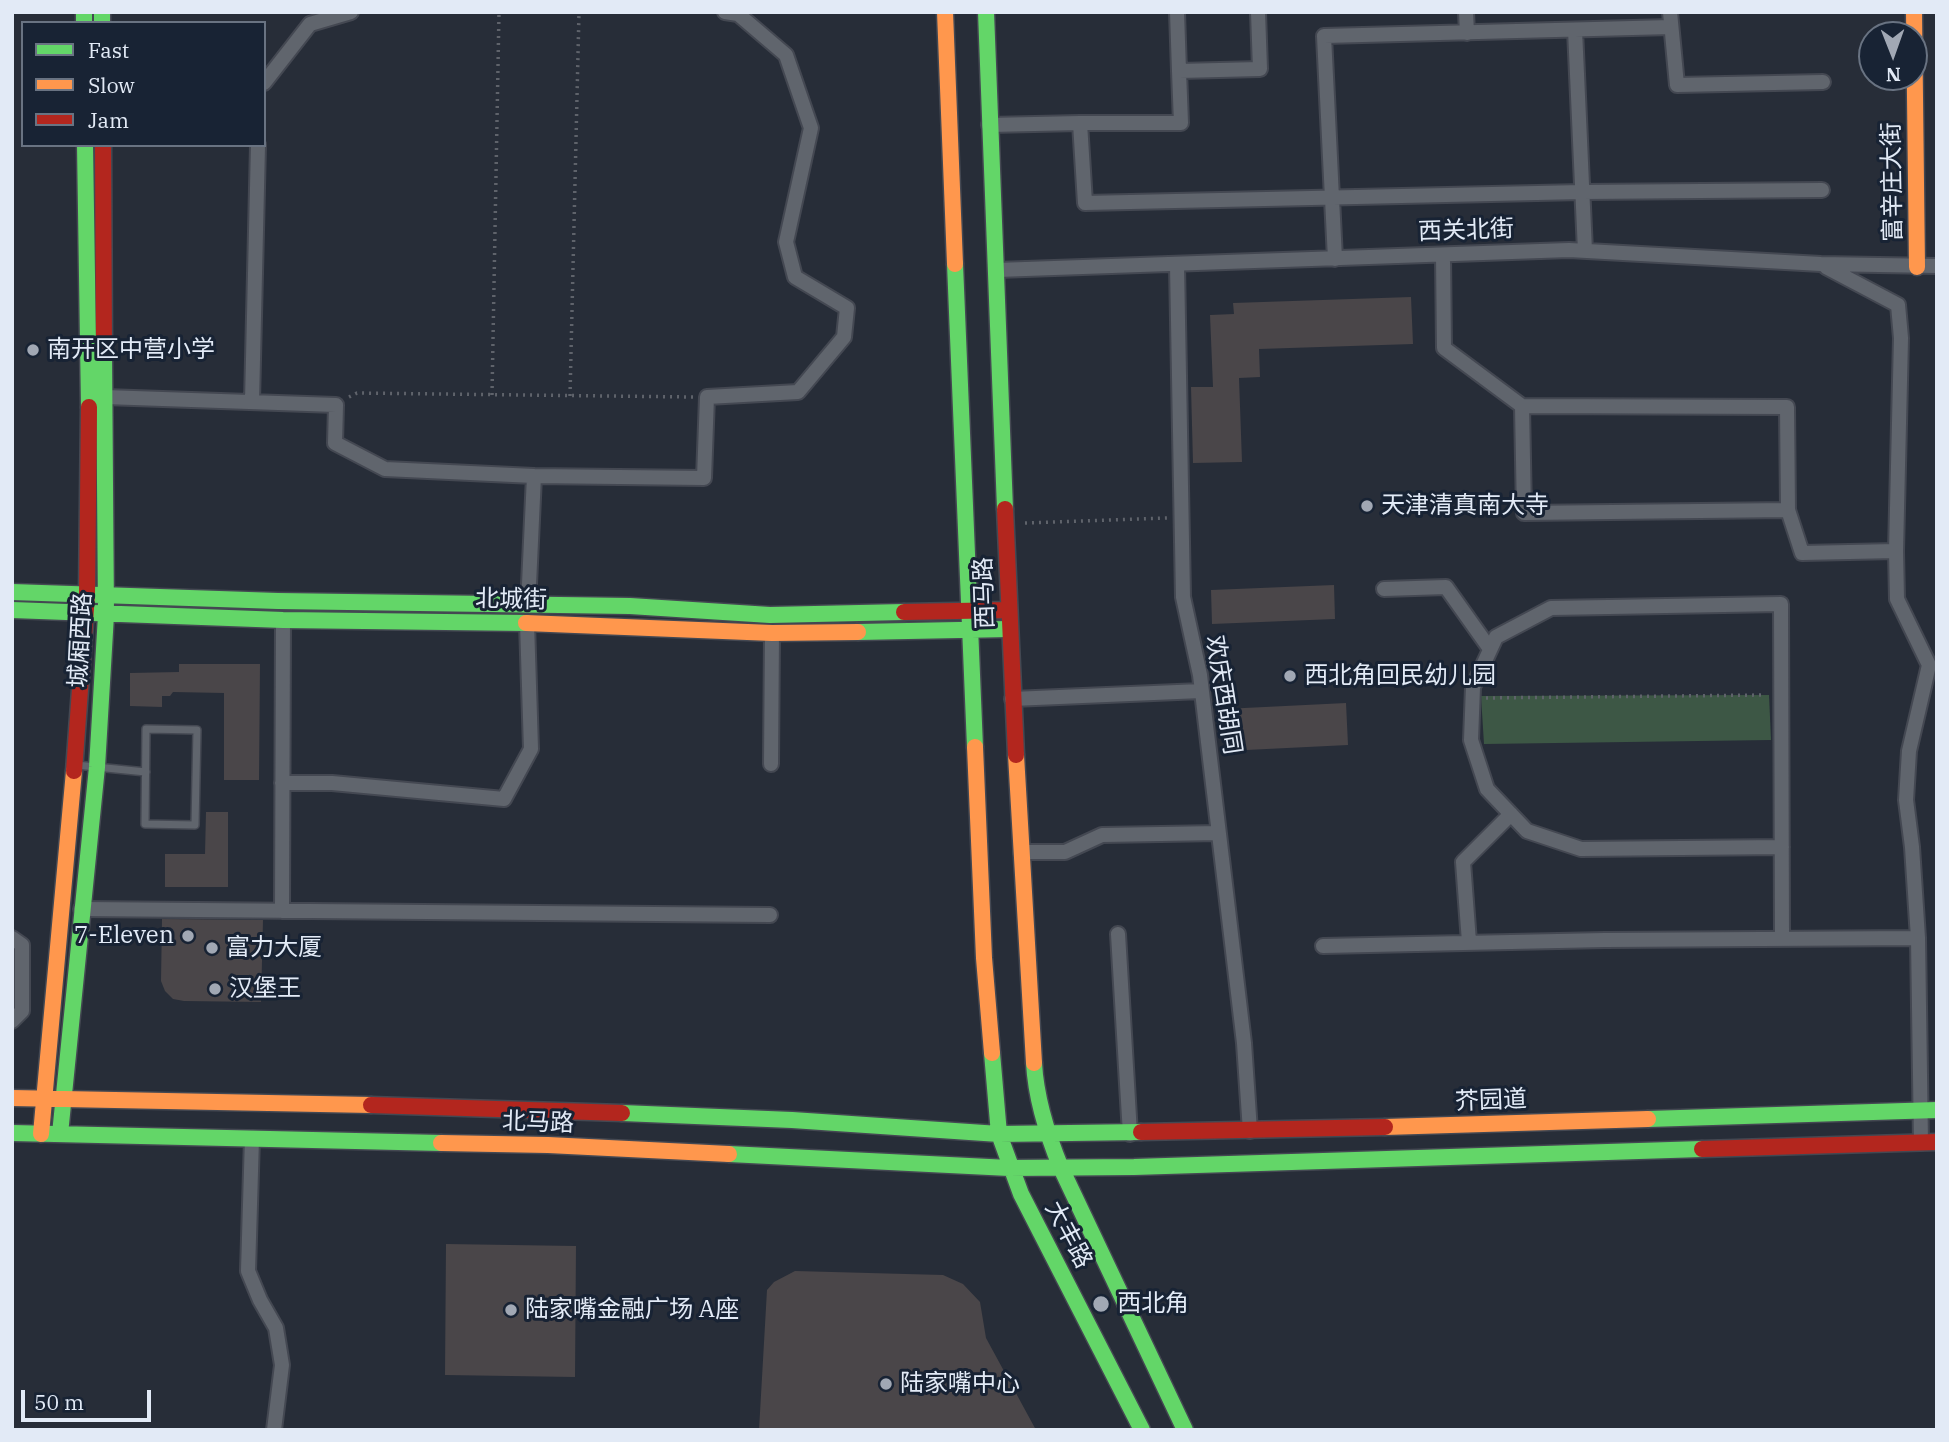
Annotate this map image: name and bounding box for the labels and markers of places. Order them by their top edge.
place label: 南开区中营小学 [47,336,215,364]
marker: 南开区中营小学 [25,342,41,358]
place label: 天津清真南大寺 [1381,492,1549,520]
marker: 天津清真南大寺 [1359,498,1375,514]
place label: 西北角回民幼儿园 [1304,662,1496,690]
marker: 西北角回民幼儿园 [1282,668,1298,684]
place label: 7-Eleven [74,922,174,950]
marker: 7-Eleven [180,928,196,944]
place label: 富力大厦 [226,934,322,962]
marker: 富力大厦 [204,940,220,956]
place label: 汉堡王 [229,975,301,1003]
marker: 汉堡王 [207,981,223,997]
place label: 西北角 [1117,1290,1189,1318]
marker: 西北角 [1091,1294,1111,1314]
place label: 陆家嘴金融广场 A座 [525,1296,739,1324]
marker: 陆家嘴金融广场 A座 [503,1302,519,1318]
place label: 陆家嘴中心 [900,1370,1020,1398]
marker: 陆家嘴中心 [878,1376,894,1392]

